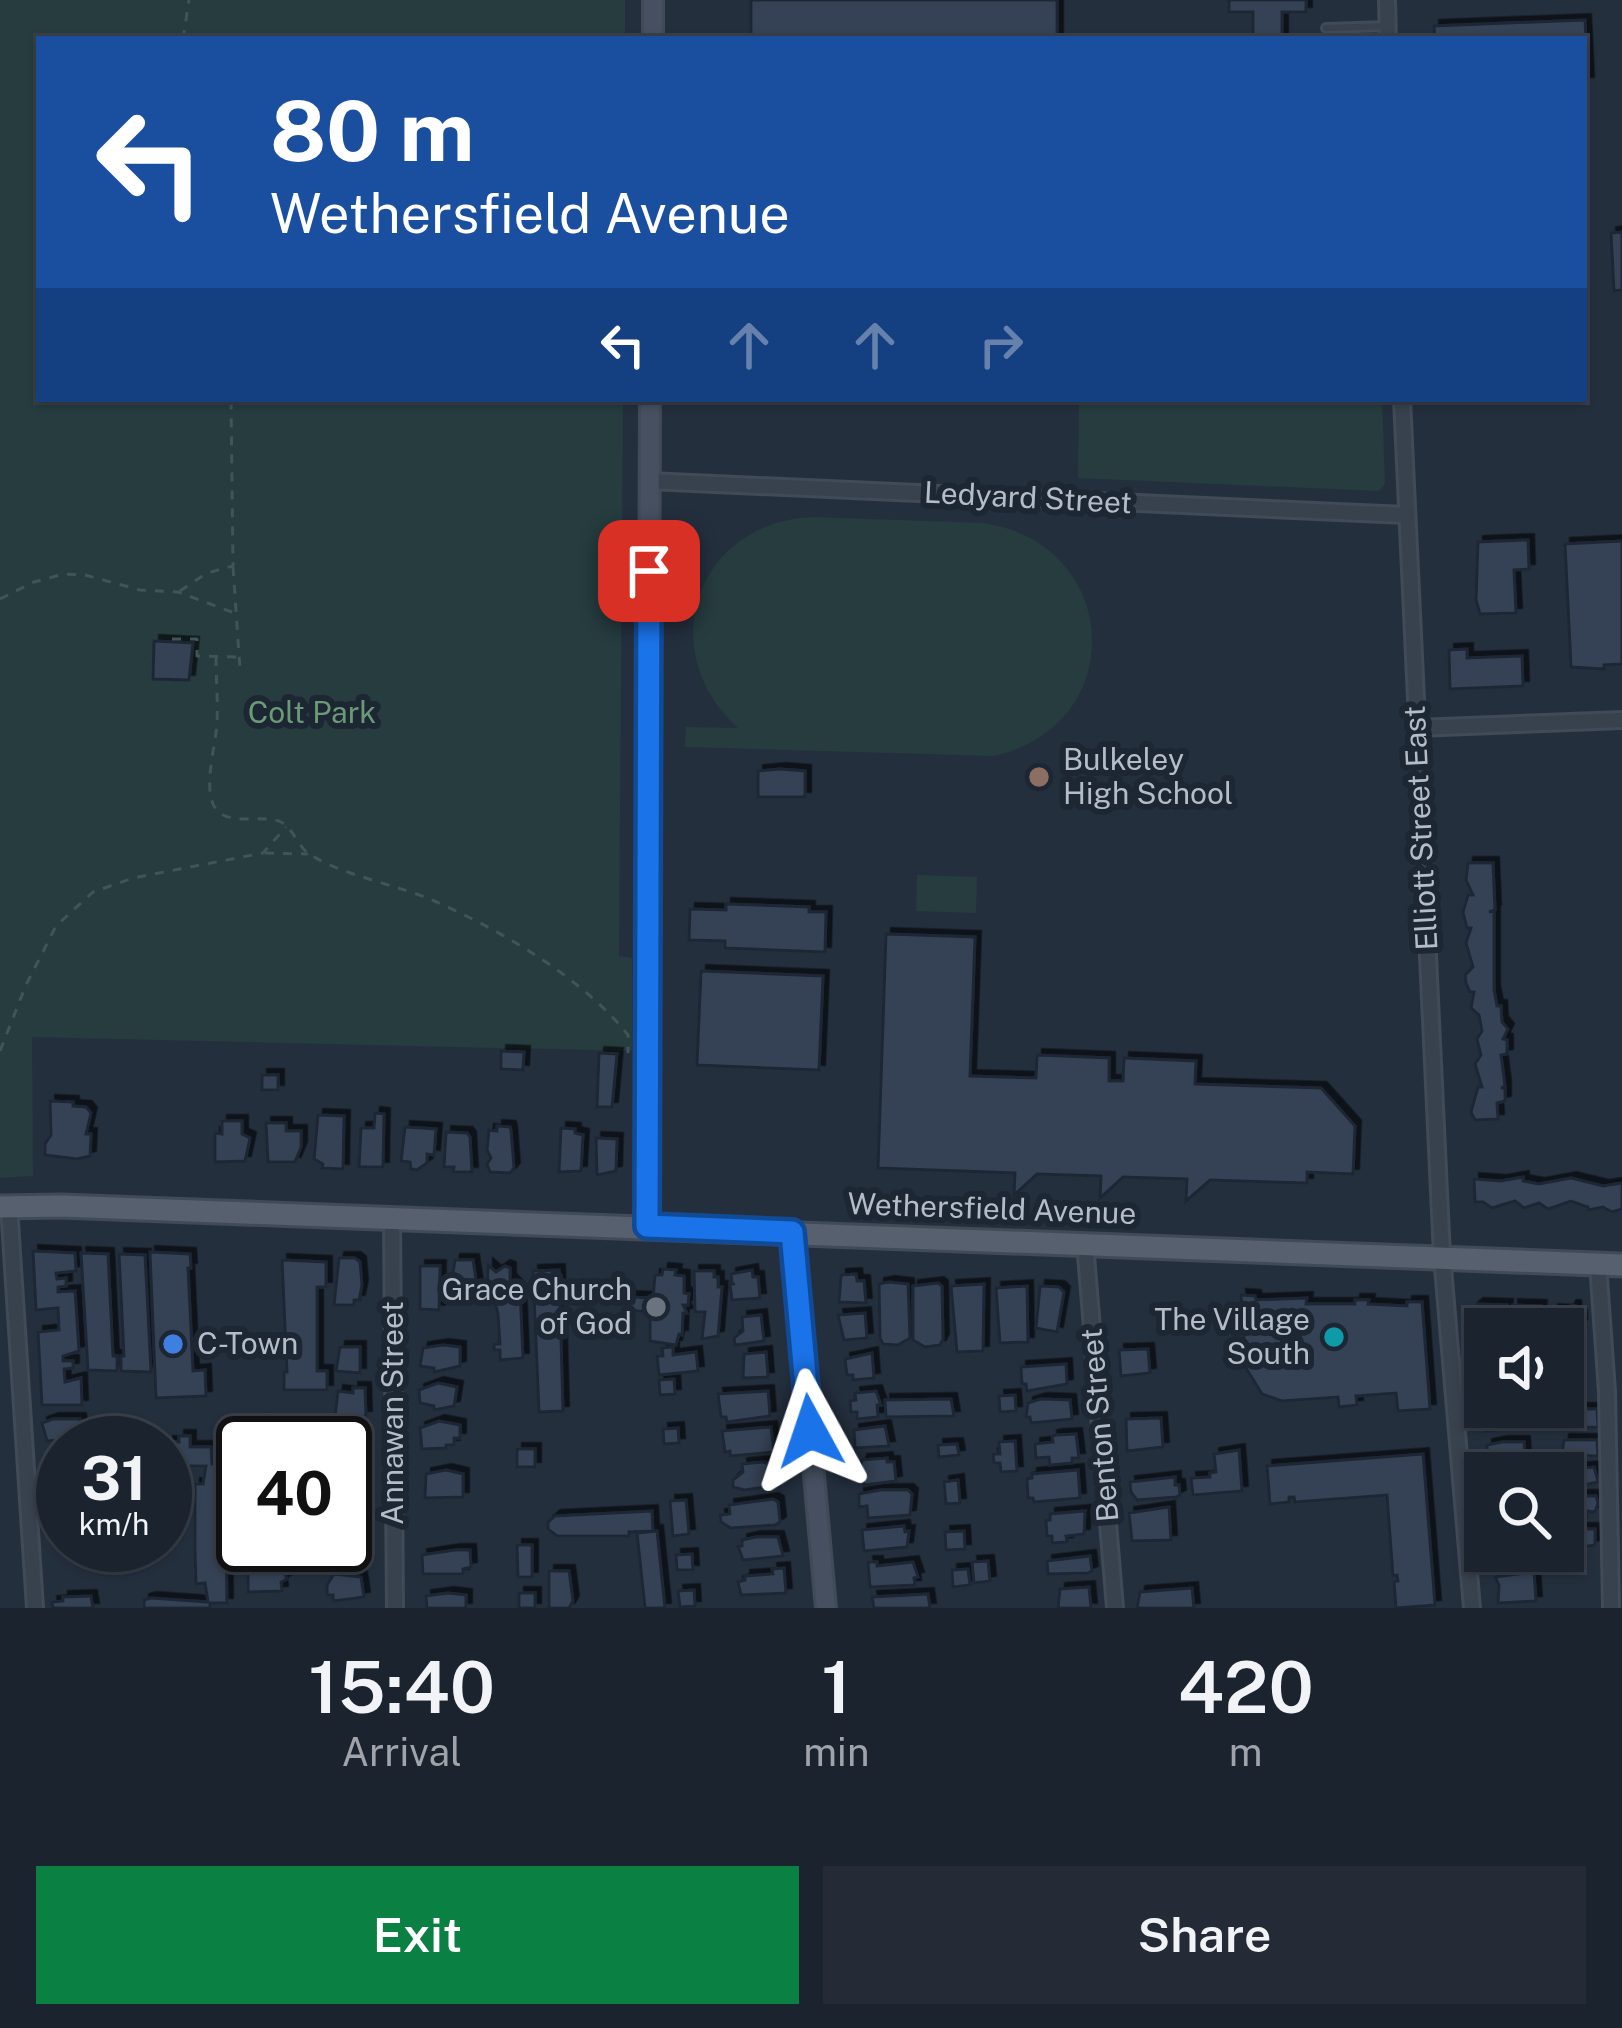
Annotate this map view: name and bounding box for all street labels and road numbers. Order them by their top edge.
street label: Ledyard Street [923,474,1133,520]
street label: Elliott Street East [1396,705,1444,951]
street label: Wethersfield Avenue [847,1185,1137,1231]
street label: Annawan Street [374,1301,410,1525]
street label: Benton Street [1073,1327,1125,1523]

